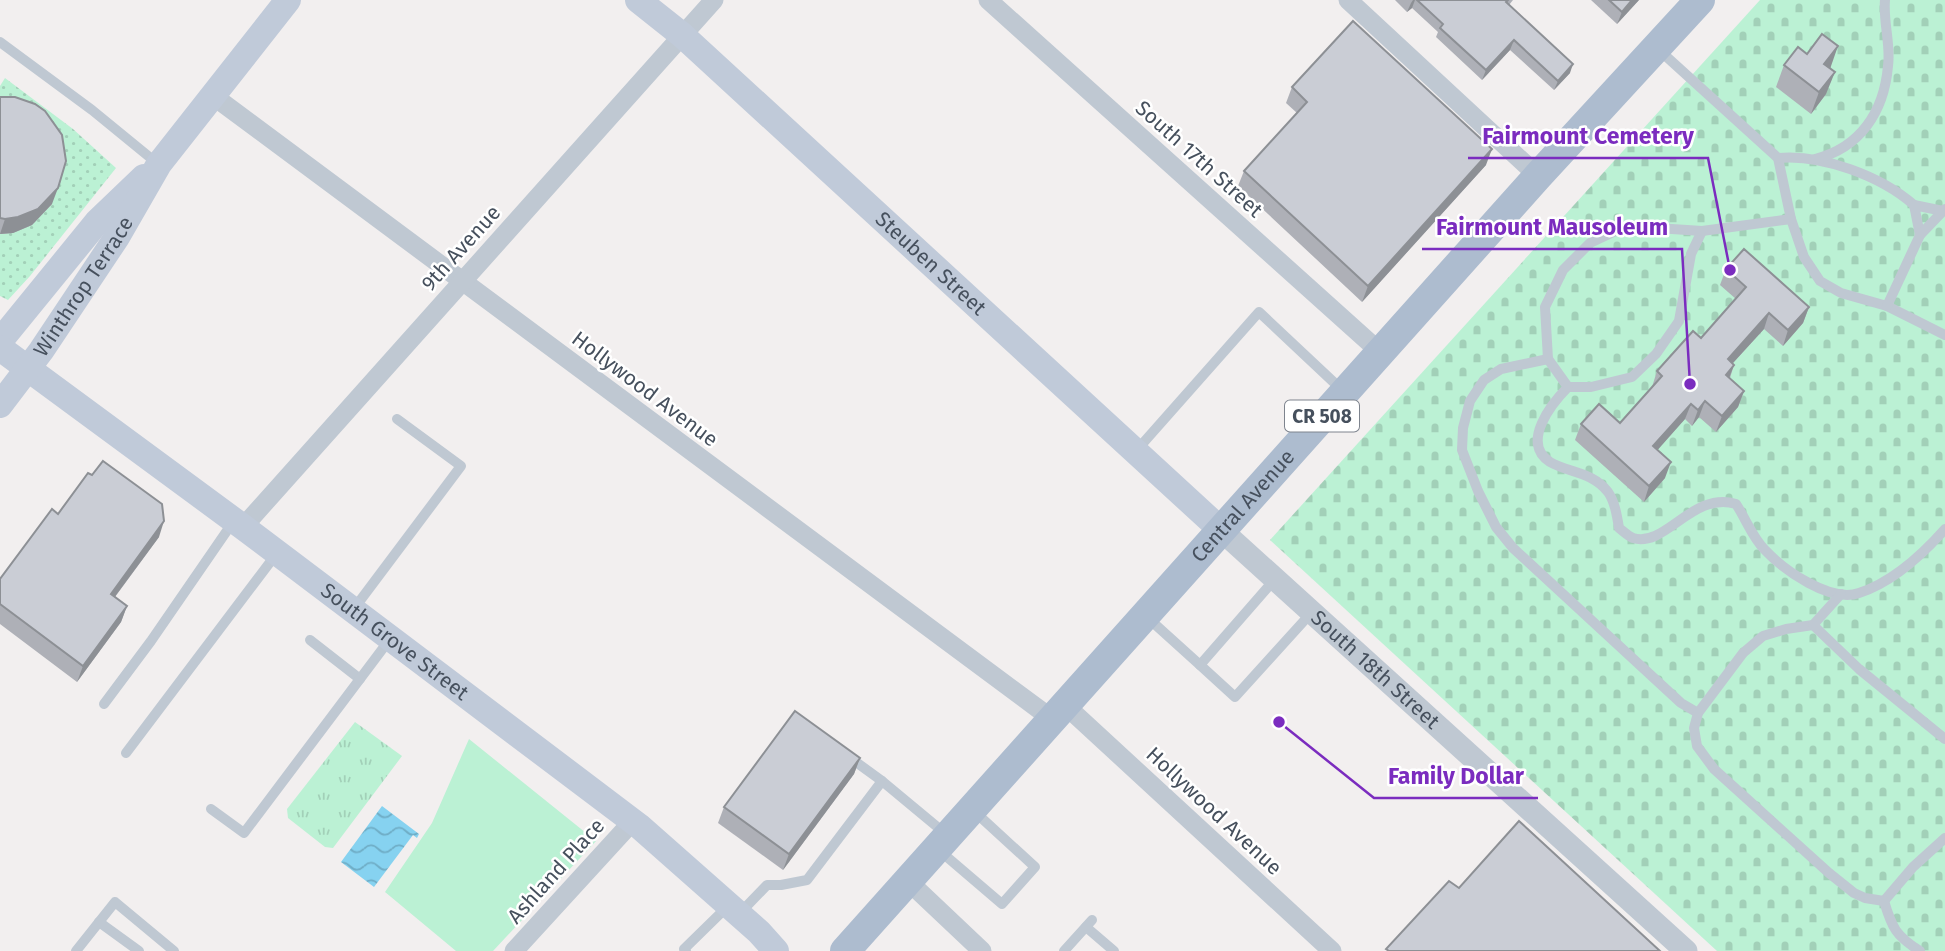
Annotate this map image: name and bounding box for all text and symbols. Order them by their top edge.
street label: South 17th Street [1130,95,1268,223]
callout: Fairmount Cemetery [1468,114,1708,158]
text: Fairmount Cemetery [1482,122,1695,150]
street label: 9th Avenue [416,200,506,296]
callout: Fairmount Mausoleum [1422,205,1682,249]
street label: Steuben Street [870,206,992,321]
street label: Winthrop Terrace [28,212,139,362]
text: Fairmount Mausoleum [1436,213,1668,241]
street label: Hollywood Avenue [567,326,723,452]
road number: CR 508 [1285,400,1359,432]
street label: Central Avenue [1186,444,1300,568]
street label: South Grove Street [316,577,474,706]
street label: South 18th Street [1305,605,1445,735]
street label: Hollywood Avenue [1141,741,1287,881]
callout: Family Dollar [1374,754,1538,798]
text: Family Dollar [1388,762,1525,790]
street label: Ashland Place [502,813,610,929]

